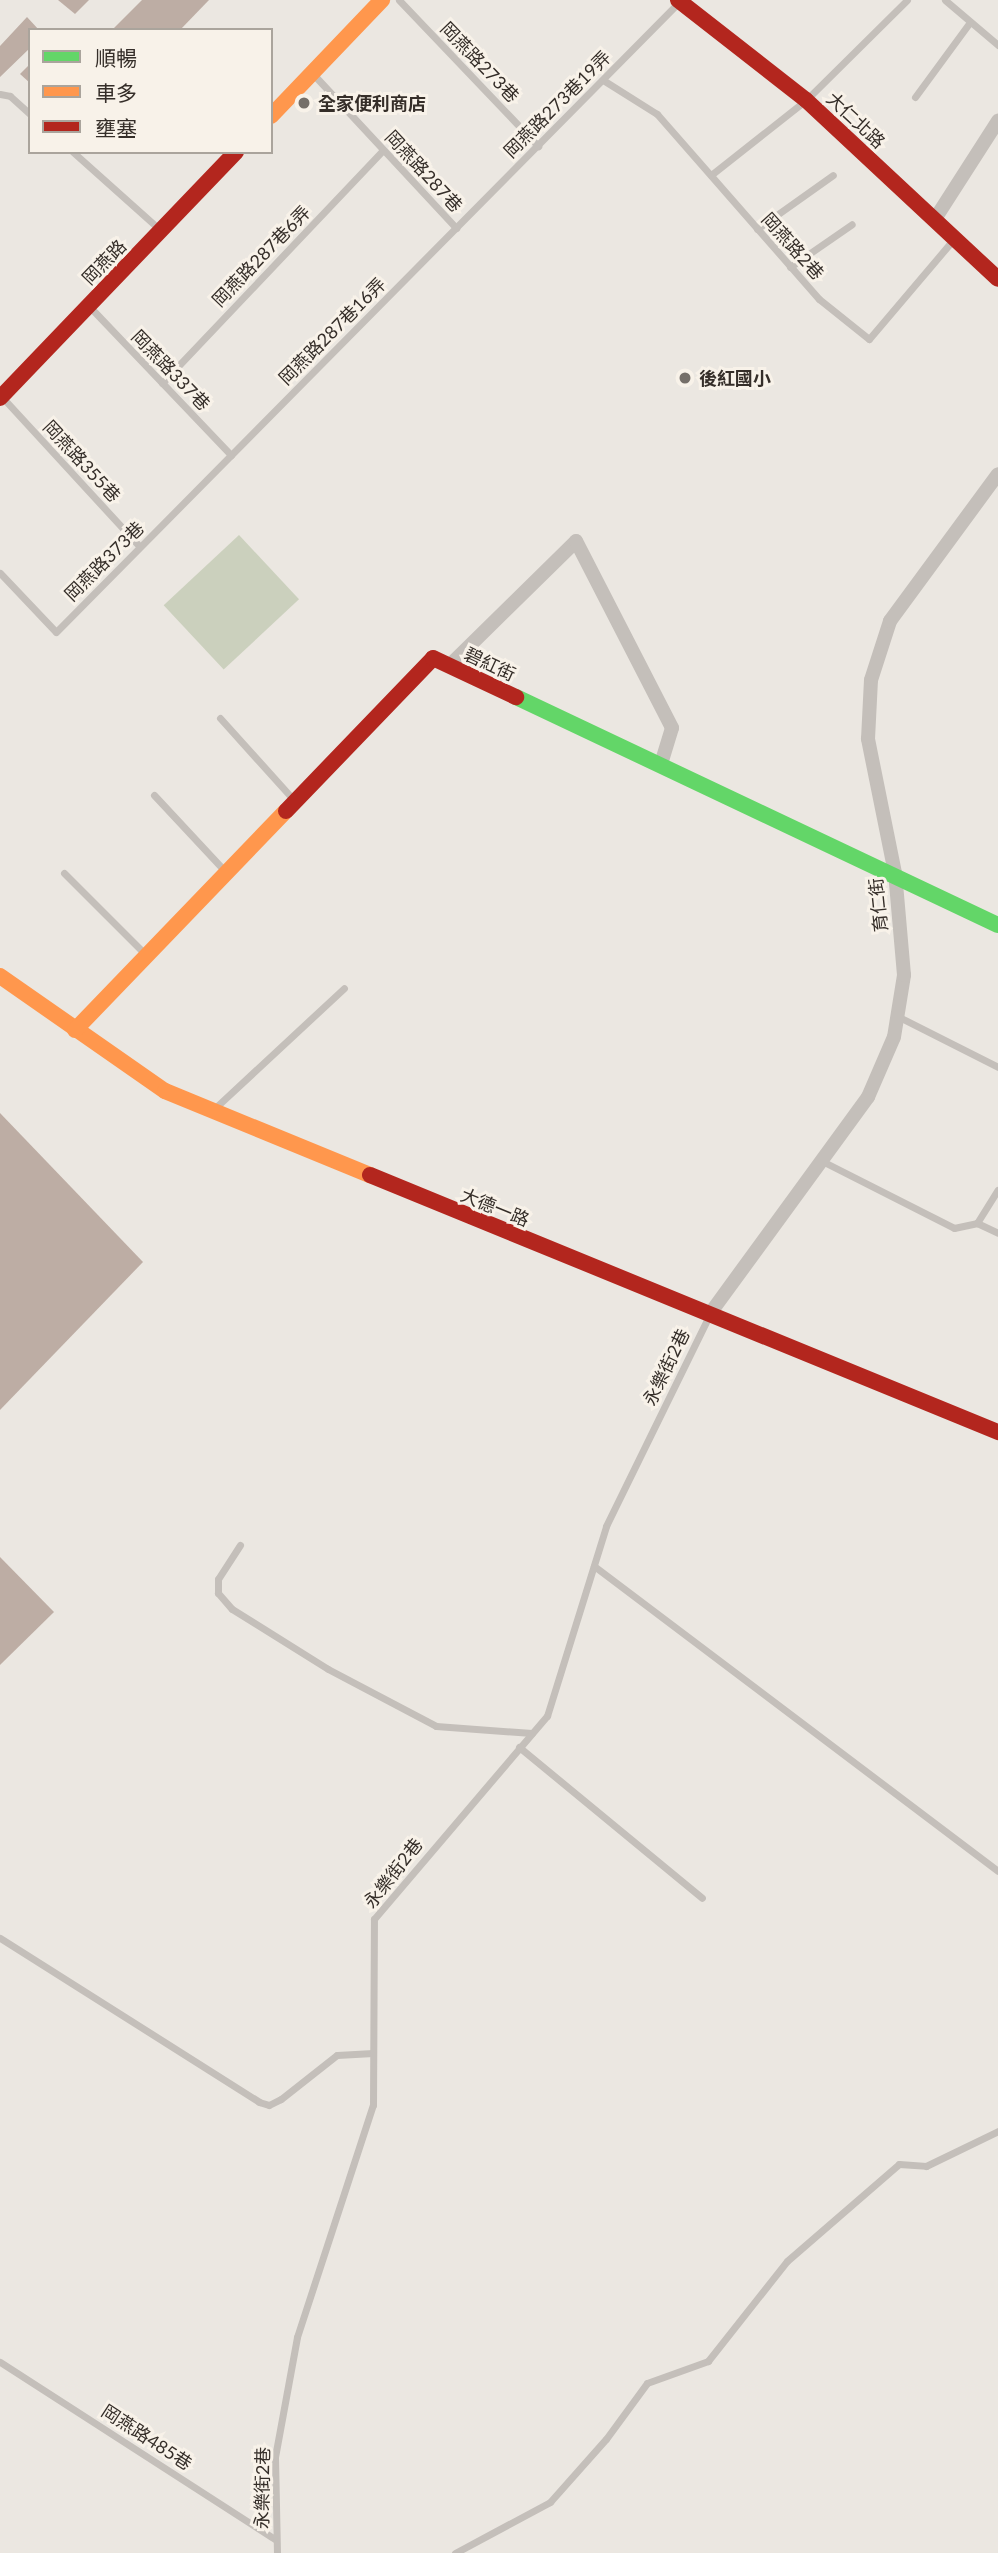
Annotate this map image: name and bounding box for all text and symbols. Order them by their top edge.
street label: 岡燕路273巷 [436,17,524,107]
legend [28,28,273,154]
text: 順暢 [95,45,137,70]
street label: 岡燕路273巷19弄 [499,46,615,162]
text: 車多 [95,80,137,105]
street label: 大仁北路 [822,88,890,152]
place label: 全家便利商店 [318,92,426,114]
marker: 全家便利商店 [296,95,312,111]
text: 壅塞 [95,115,137,140]
street label: 岡燕路287巷 [381,126,467,216]
street label: 岡燕路287巷6弄 [207,201,315,311]
street label: 岡燕路2巷 [757,208,829,284]
street label: 岡燕路 [77,235,131,289]
street label: 岡燕路287巷16弄 [274,273,390,389]
street label: 岡燕路337巷 [127,325,215,415]
place label: 後紅國小 [699,367,771,389]
marker: 後紅國小 [677,370,693,386]
street label: 岡燕路355巷 [39,416,125,506]
street label: 岡燕路373巷 [60,517,148,605]
street label: 碧紅街 [461,643,519,685]
street label: 育仁街 [864,877,892,933]
street label: 大德一路 [458,1184,532,1230]
street label: 永樂街2巷 [638,1325,694,1409]
street label: 永樂街2巷 [359,1834,427,1912]
street label: 岡燕路485巷 [98,2400,196,2474]
street label: 永樂街2巷 [250,2447,274,2529]

